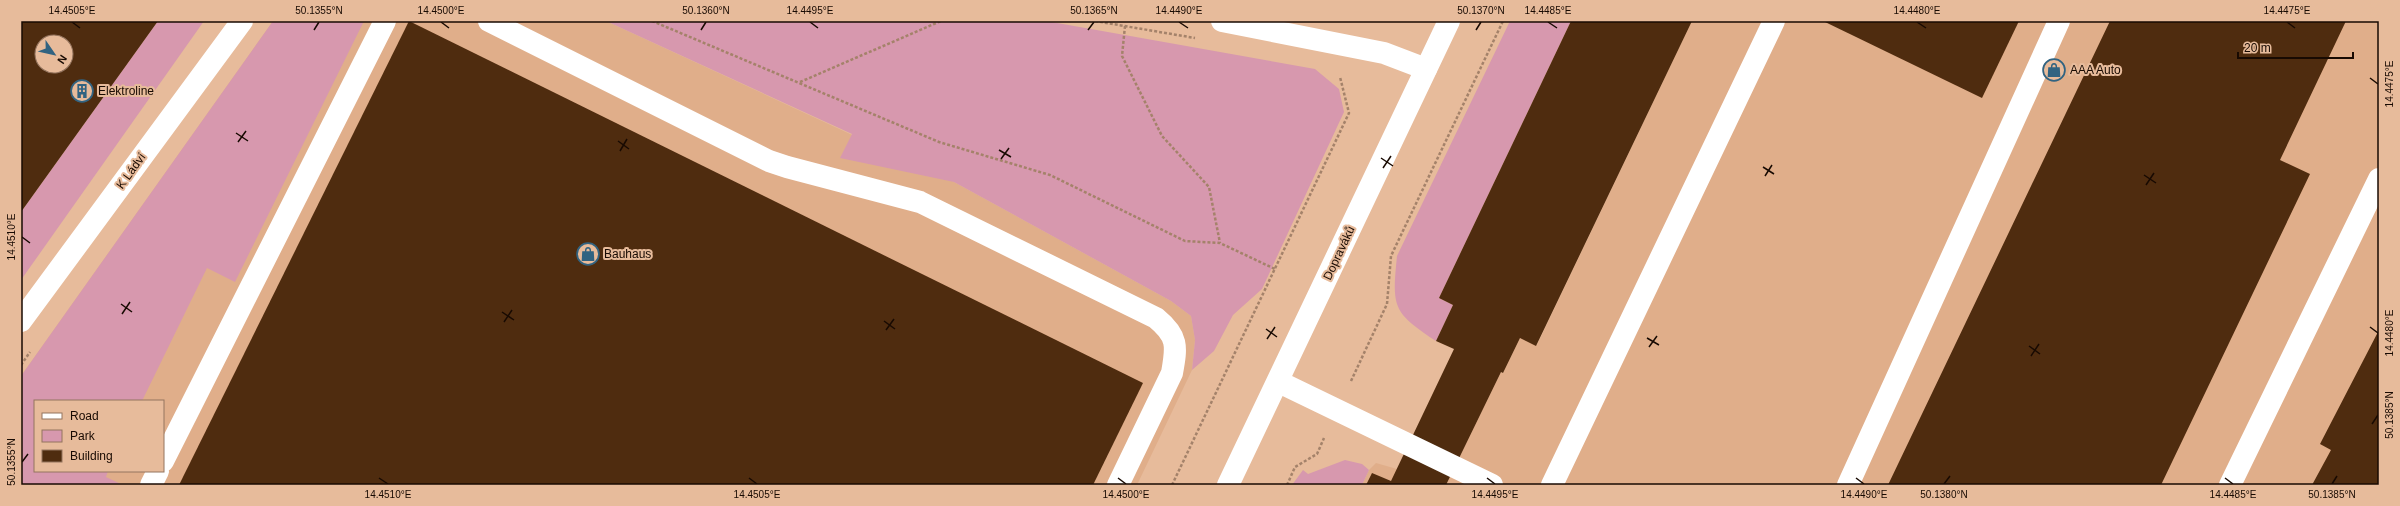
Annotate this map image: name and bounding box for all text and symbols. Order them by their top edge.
text: 14.4505°E [49,5,96,16]
text: 50.1355°N [295,5,343,16]
text: 14.4500°E [418,5,465,16]
text: 50.1360°N [682,5,730,16]
text: 14.4495°E [787,5,834,16]
text: 50.1365°N [1070,5,1118,16]
text: 14.4490°E [1156,5,1203,16]
text: 50.1370°N [1457,5,1505,16]
text: 14.4485°E [1525,5,1572,16]
text: 14.4480°E [1894,5,1941,16]
text: 14.4475°E [2264,5,2311,16]
north arrow [34,34,74,74]
scale bar [2238,34,2353,60]
text: 20 m [2244,41,2271,55]
text: N [55,53,69,66]
shop icon: AAA Auto [2041,57,2067,83]
text: 14.4475°E [2384,60,2395,107]
place label: AAA Auto [2070,63,2121,77]
building icon: Elektroline [69,78,95,104]
place label: Elektroline [98,84,154,98]
street label: K Ládví [113,150,149,192]
text: 14.4510°E [6,213,17,260]
street label: Dopraváků [1320,224,1358,282]
shop icon: Bauhaus [575,241,601,267]
place label: Bauhaus [604,247,651,261]
text: 14.4480°E [2384,309,2395,356]
text: 50.1385°N [2384,391,2395,439]
legend [34,400,164,472]
text: Road [70,409,99,423]
text: Park [70,429,96,443]
text: 50.1355°N [6,438,17,486]
text: Building [70,449,113,463]
text: 14.4510°E [365,489,412,500]
text: 14.4505°E [734,489,781,500]
text: 14.4500°E [1103,489,1150,500]
text: 14.4495°E [1472,489,1519,500]
text: 14.4490°E [1841,489,1888,500]
text: 50.1380°N [1920,489,1968,500]
text: 14.4485°E [2210,489,2257,500]
text: 50.1385°N [2308,489,2356,500]

